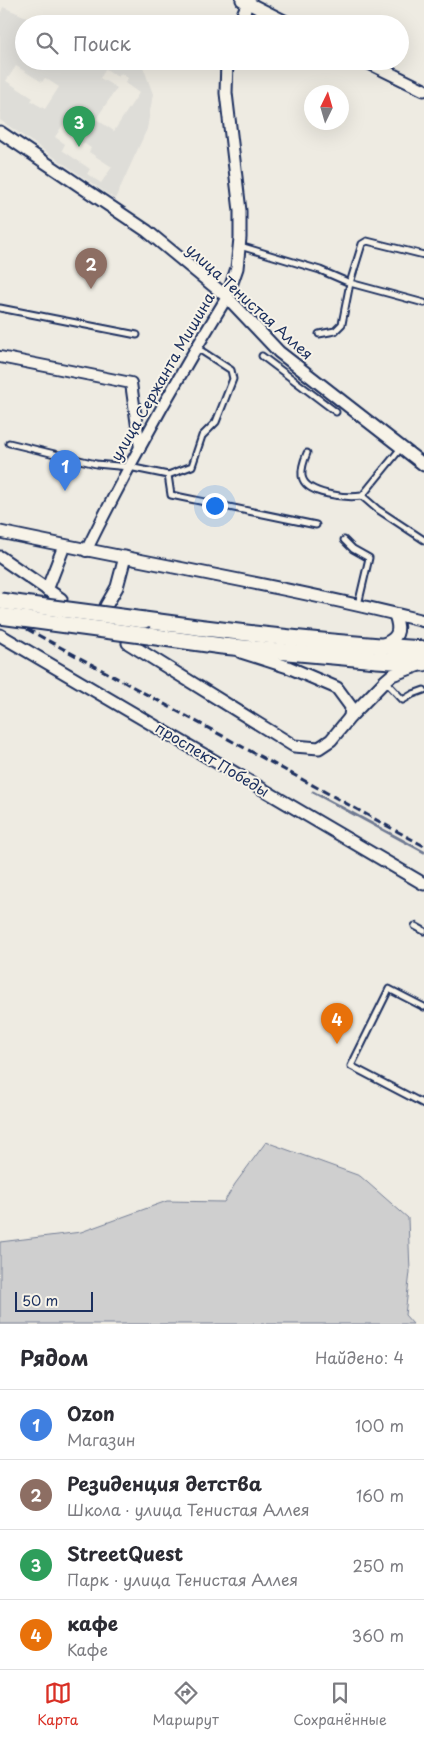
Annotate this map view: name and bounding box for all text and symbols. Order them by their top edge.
search box [15,15,409,70]
icon: search [33,29,61,57]
text: Поиск [73,29,131,57]
north arrow [304,85,349,130]
pin: 3 [63,106,95,147]
street label: улица Тенистая Аллея [181,237,319,364]
pin: 2 [75,248,107,289]
street label: улица Сержанта Мишина [104,287,220,465]
pin: 1 [49,450,81,491]
your location [202,493,228,519]
street label: проспект Победы [151,716,274,802]
pin: 4 [321,1003,353,1044]
scale bar [15,1289,92,1312]
text: 50 m [22,1290,58,1311]
text: Рядом [20,1341,88,1373]
text: Найдено: 4 [315,1345,404,1369]
text: Ozon [67,1399,115,1427]
text: 1 [32,1413,40,1437]
text: 100 m [355,1413,404,1437]
text: Магазин [67,1427,136,1451]
text: Резиденция детства [67,1469,262,1497]
text: 2 [30,1483,42,1507]
text: 160 m [356,1483,404,1507]
text: Школа · улица Тенистая Аллея [67,1497,310,1521]
text: StreetQuest [67,1539,183,1567]
text: 3 [31,1553,41,1577]
text: 250 m [353,1553,404,1577]
text: Парк · улица Тенистая Аллея [67,1567,298,1591]
text: кафе [67,1609,118,1637]
text: 4 [31,1623,41,1647]
text: 360 m [352,1623,404,1647]
text: Кафе [67,1637,108,1661]
tab: Карта [37,1679,78,1730]
tab: Маршрут [153,1679,219,1730]
tab: Сохранённые [293,1679,387,1730]

